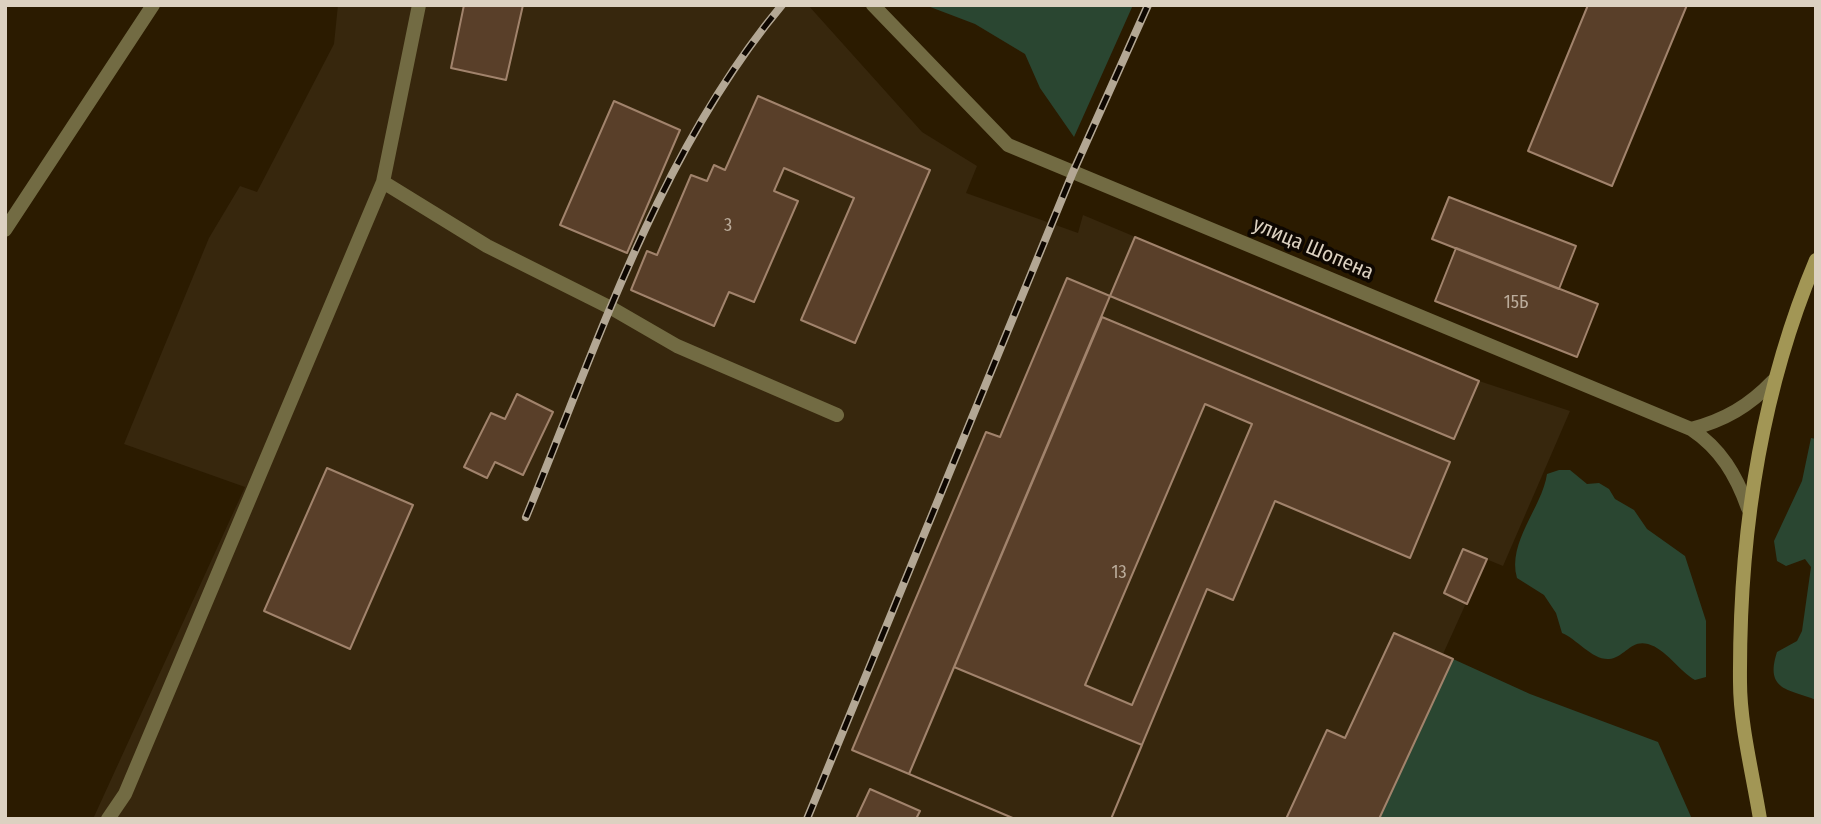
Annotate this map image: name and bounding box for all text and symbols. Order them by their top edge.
street label: улица Шопена [1249,212,1377,286]
house number: 3 [724,215,732,237]
house number: 15Б [1504,292,1528,314]
house number: 13 [1111,562,1127,584]

